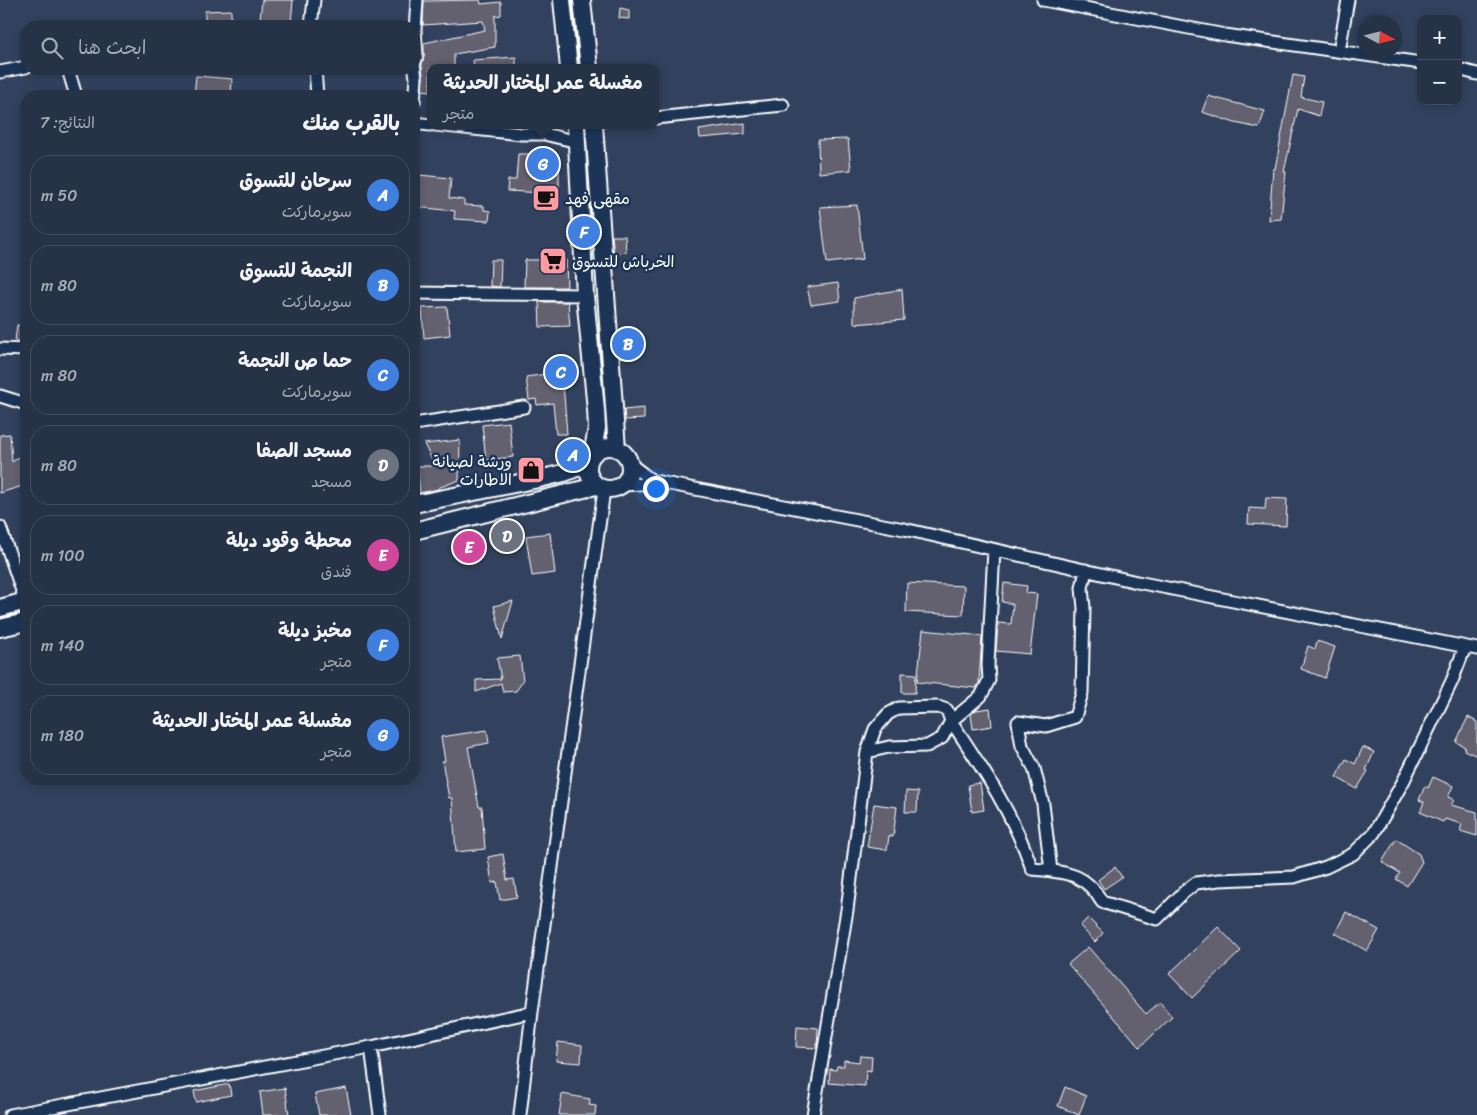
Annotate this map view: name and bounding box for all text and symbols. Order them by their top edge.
north arrow [1357,15,1402,60]
map controls [1417,15,1462,105]
button: + [1417,15,1462,60]
search box [20,20,420,75]
text: ابحث هنا [78,31,146,64]
icon: search [38,34,66,62]
button: − [1417,60,1462,105]
popup [427,64,659,129]
text: مغسلة عمر المختار الحديثة [443,66,643,99]
text: متجر [443,99,474,128]
text: بالقرب منك [302,104,400,142]
text: النتائج: 7 [40,108,95,137]
pin: G [527,145,559,183]
text: سرحان للتسوق [239,164,352,197]
text: 50 m [41,181,77,210]
text: A [378,181,388,210]
cafe icon: مقهى فهد [531,183,561,213]
place label: مقهى فهد [565,184,630,213]
text: سوبرماركت [282,197,352,226]
pin: F [568,213,600,251]
supermarket icon: الخرباش للتسوق [538,246,568,276]
place label: الخرباش للتسوق [572,247,675,276]
text: النجمة للتسوق [239,254,352,287]
text: 80 m [41,271,77,300]
text: B [378,271,388,300]
text: سوبرماركت [282,287,352,316]
pin: B [612,325,644,363]
text: حما ص النجمة [238,344,352,377]
pin: C [545,353,577,391]
text: 80 m [41,361,77,390]
text: C [378,361,388,390]
text: سوبرماركت [282,377,352,406]
text: مسجد الصفا [256,434,352,467]
pin: A [557,436,589,474]
place label: ورشة لصيانة الاطارات [432,447,512,494]
text: 80 m [41,451,77,480]
text: D [378,451,388,480]
shop icon: ورشة لصيانة الاطارات [516,455,546,485]
text: مسجد [311,467,352,496]
your location [643,476,669,502]
pin: D [491,517,523,555]
text: محطة وقود ديلة [226,524,352,557]
pin: E [453,528,485,566]
text: 100 m [41,541,85,570]
text: E [379,541,387,570]
text: فندق [321,557,352,586]
text: مخبز ديلة [278,614,352,647]
text: 140 m [41,631,84,660]
text: F [379,631,387,660]
text: متجر [321,647,352,676]
text: مغسلة عمر المختار الحديثة [152,704,352,737]
text: 180 m [41,721,84,750]
text: G [378,721,388,750]
text: متجر [321,737,352,766]

